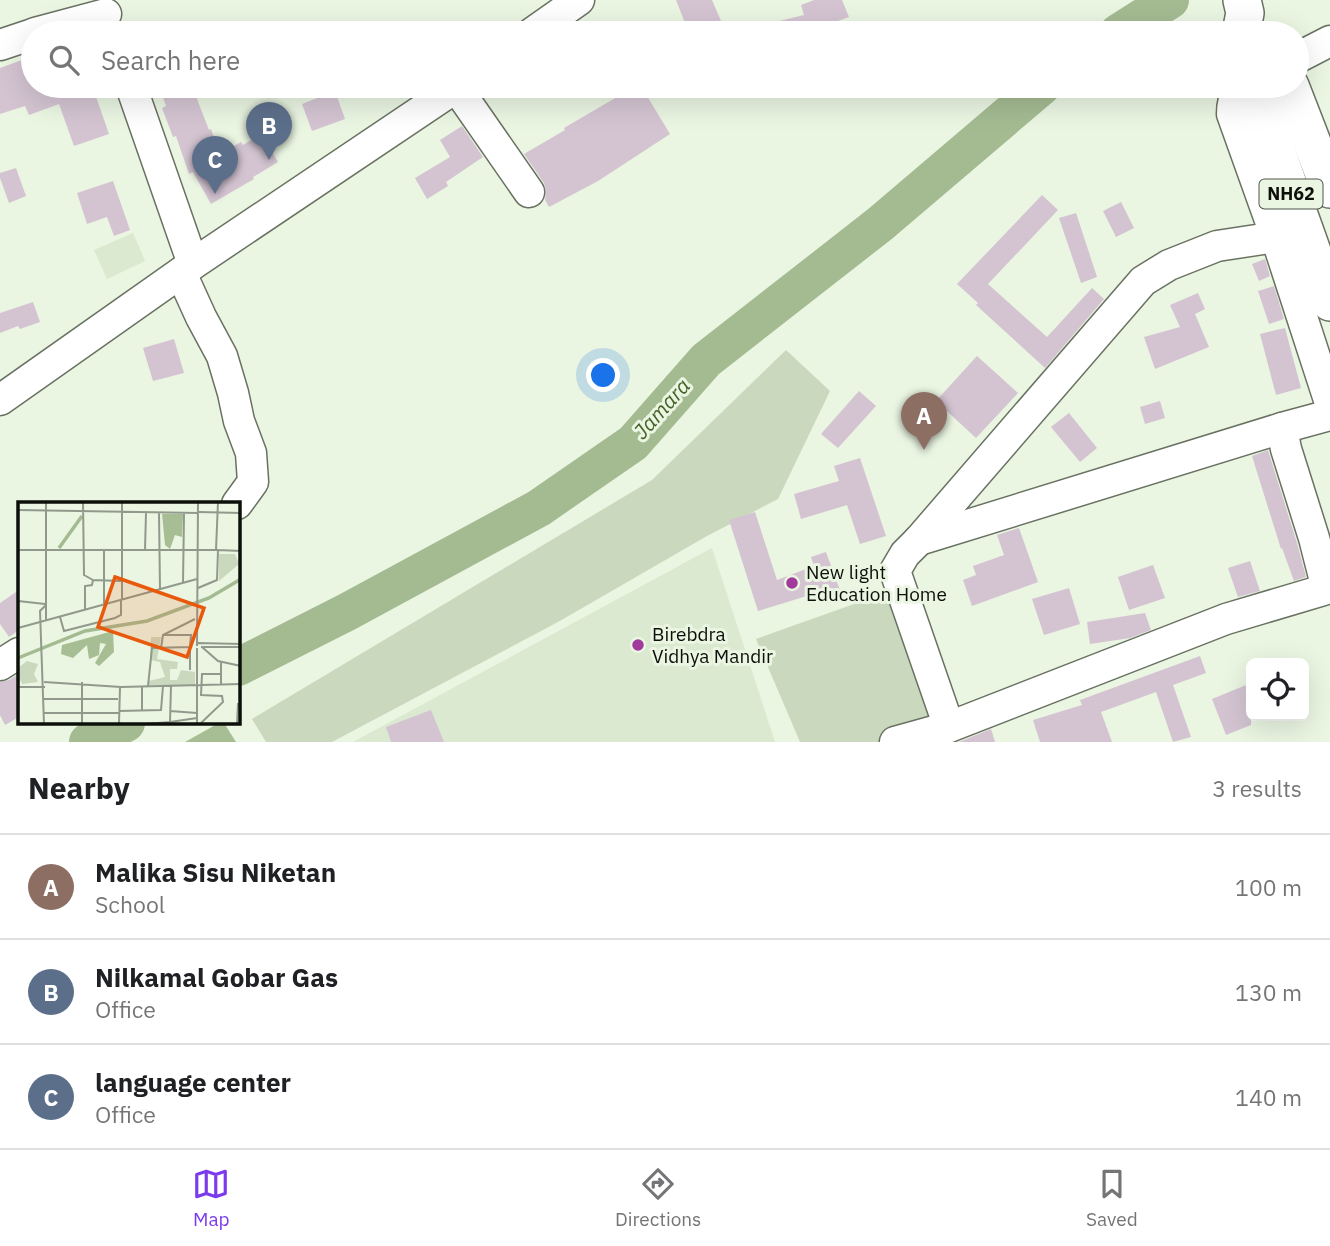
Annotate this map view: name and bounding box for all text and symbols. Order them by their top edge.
search box [21,21,1309,98]
icon: search [45,41,83,79]
text: Search here [101,43,240,77]
pin: B [246,102,292,160]
pin: C [192,136,238,194]
road number: NH62 [1260,180,1322,209]
your location [586,358,620,392]
water label: Jamara [627,372,696,445]
pin: A [901,392,947,450]
inset map [18,502,240,724]
place label: New light Education Home [806,560,947,606]
marker: New light Education Home [784,575,800,591]
place label: Birebdra Vidhya Mandir [652,622,773,668]
marker: Birebdra Vidhya Mandir [630,637,646,653]
map controls [1246,658,1309,721]
button: locate [1246,658,1309,721]
text: Nearby [28,768,130,807]
text: 3 results [1212,773,1302,803]
text: Malika Sisu Niketan [95,855,336,889]
text: A [43,872,59,902]
text: 100 m [1235,872,1302,902]
text: School [95,889,165,919]
text: Nilkamal Gobar Gas [95,960,338,994]
text: B [43,977,59,1007]
text: 130 m [1235,977,1302,1007]
text: Office [95,994,156,1024]
text: language center [95,1065,291,1099]
text: C [44,1082,58,1112]
text: 140 m [1235,1082,1302,1112]
text: Office [95,1099,156,1129]
tab: Map [192,1165,230,1231]
tab: Directions [615,1165,701,1231]
tab: Saved [1086,1165,1138,1231]

